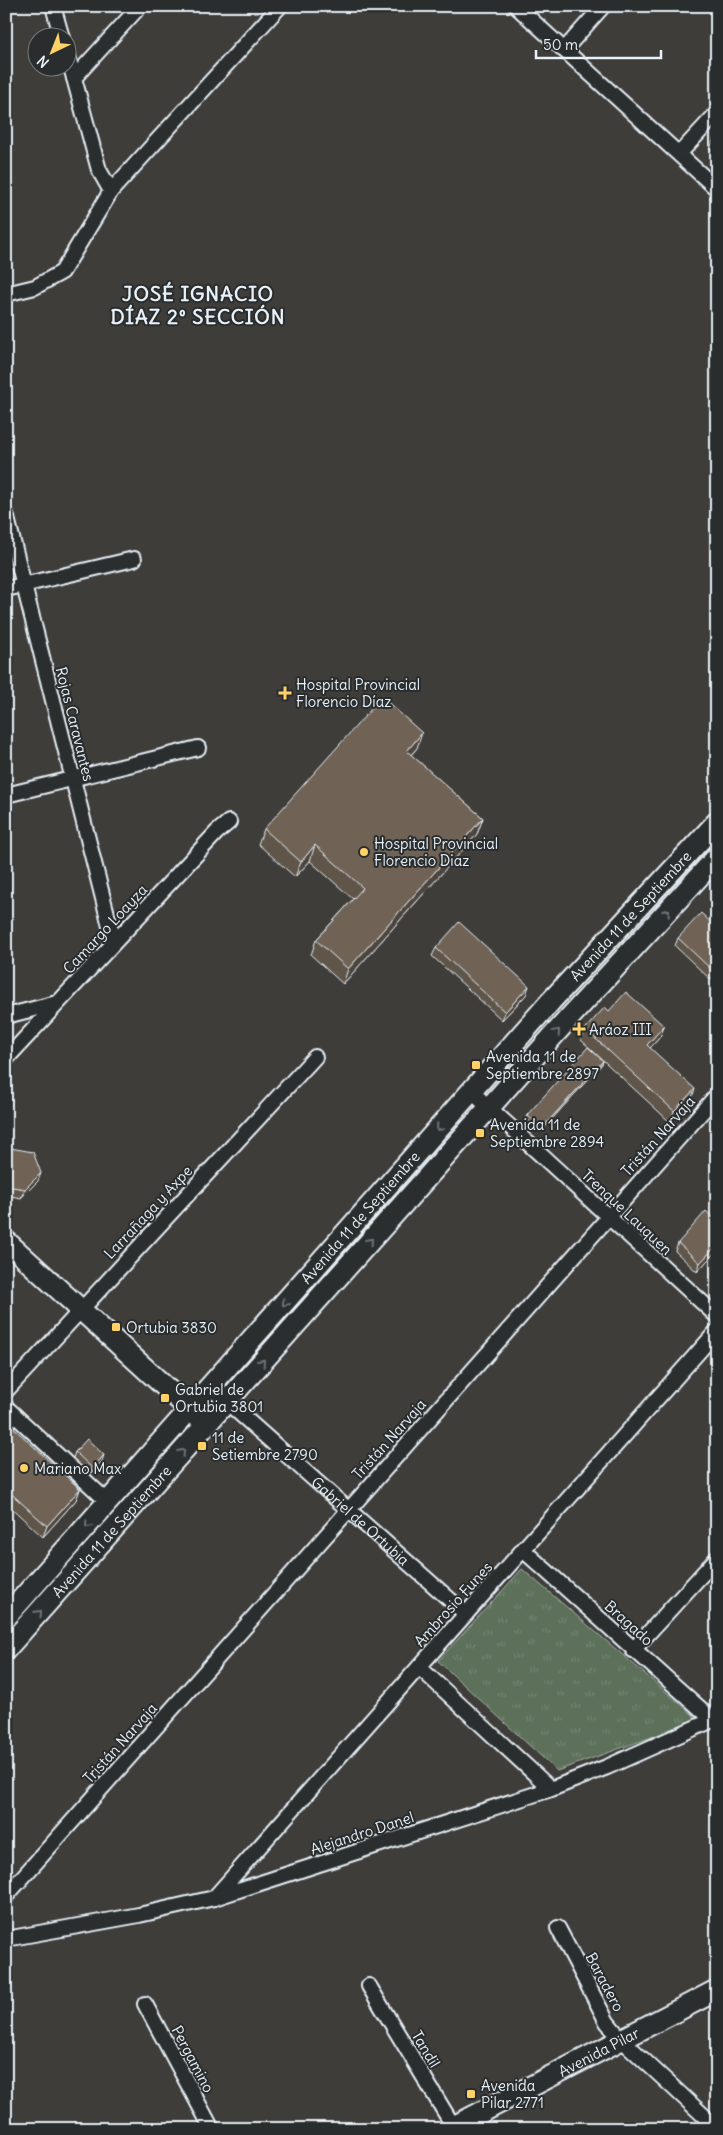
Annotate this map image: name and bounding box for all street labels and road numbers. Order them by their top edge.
street label: Rojas Caravantes [52,665,98,783]
street label: Avenida 11 de Septiembre [565,847,695,985]
street label: Camargo Loayza [59,880,152,978]
street label: Tristán Narvaja [617,1092,699,1180]
street label: Avenida 11 de Septiembre [296,1147,423,1287]
street label: Larrañaga y Axpe [100,1161,196,1263]
street label: Trenque Lauquen [578,1165,676,1259]
street label: Tristán Narvaja [348,1395,430,1483]
street label: Avenida 11 de Septiembre [47,1461,175,1601]
street label: Gabriel de Ortubia [308,1472,414,1569]
street label: Ambrosio Funes [410,1557,496,1650]
street label: Bragado [601,1596,657,1650]
street label: Tristán Narvaja [79,1699,161,1787]
street label: Alejandro Danel [308,1807,416,1859]
street label: Baradero [582,1949,628,2015]
street label: Pergamino [167,2022,219,2096]
street label: Avenida Pilar [555,2023,642,2080]
street label: Tandil [408,2027,444,2071]

